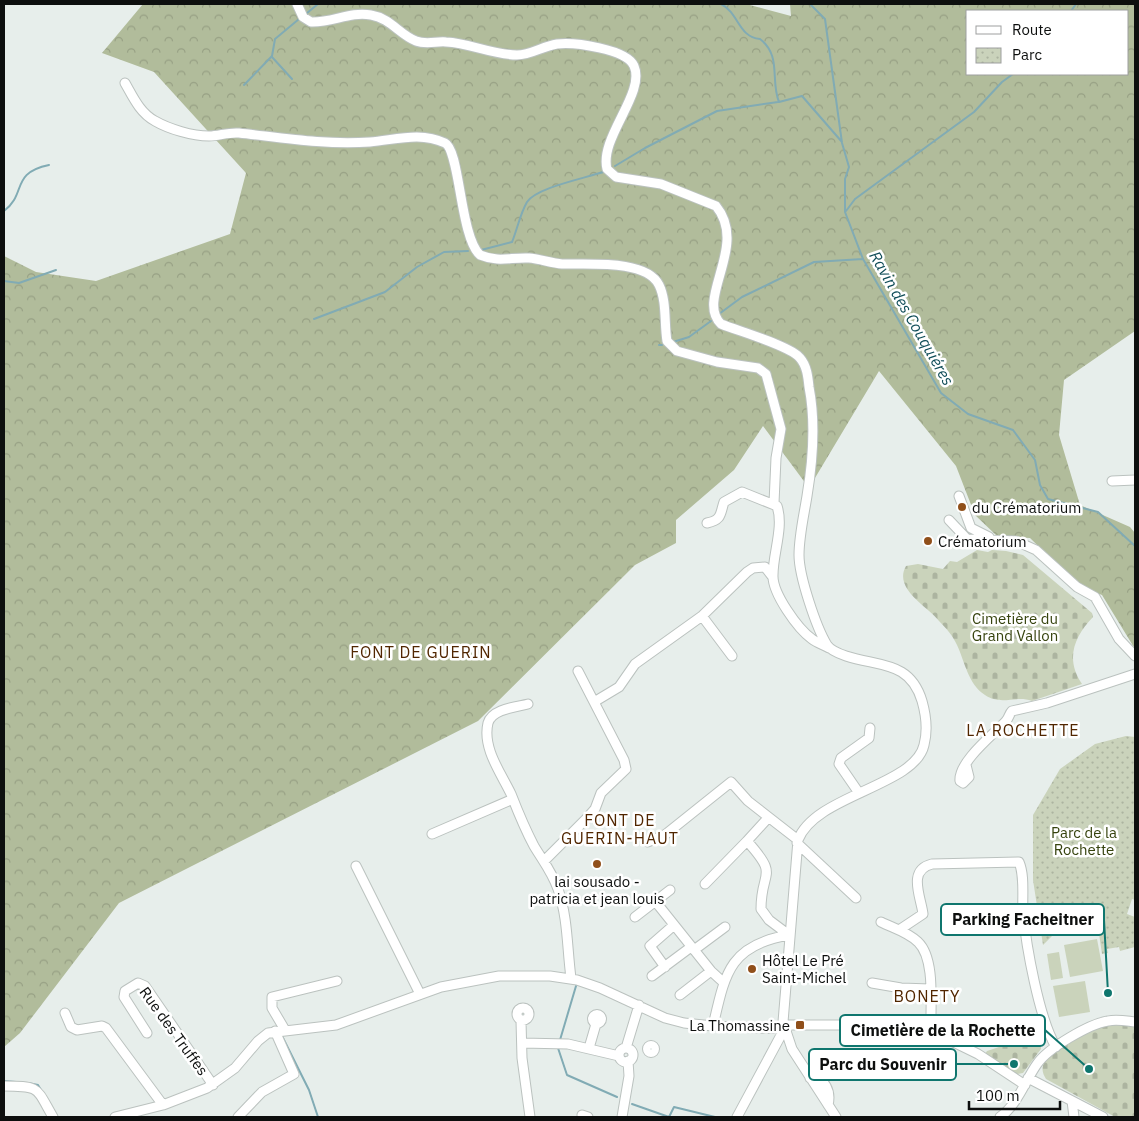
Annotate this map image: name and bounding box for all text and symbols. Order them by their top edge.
legend [966,10,1129,75]
text: Route [1012,20,1052,39]
text: Parc [1012,45,1042,64]
water label: Ravin des Couquiéres [865,247,959,389]
place label: du Crématorium [972,498,1081,517]
marker: du Crématorium [956,501,968,513]
place label: Crématorium [938,532,1027,551]
marker: Crématorium [922,535,934,547]
park label: Cimetière du Grand Vallon [972,609,1058,645]
district label: FONT DE GUERIN [350,642,492,662]
district label: LA ROCHETTE [966,720,1080,740]
district label: FONT DE GUERIN-HAUT [561,810,679,848]
park label: Parc de la Rochette [1051,823,1117,859]
marker: lai sousado - patricia et jean louis [591,858,603,870]
place label: lai sousado - patricia et jean louis [529,872,665,908]
callout: Parking Facheitner [941,904,1104,935]
text: Parking Facheitner [952,909,1095,929]
place label: Hôtel Le Pré Saint-Michel [762,951,846,987]
marker: Hôtel Le Pré Saint-Michel [746,963,758,975]
street label: Rue des Truffes [136,983,212,1079]
district label: BONETY [893,986,961,1006]
callout: Cimetière de la Rochette [840,1015,1045,1046]
place label: La Thomassine [689,1016,790,1035]
marker: La Thomassine [794,1019,806,1031]
text: Cimetière de la Rochette [851,1020,1035,1040]
callout: Parc du Souvenir [809,1049,956,1080]
text: Parc du Souvenir [819,1054,947,1074]
scale bar [969,1078,1060,1110]
text: 100 m [976,1086,1020,1105]

